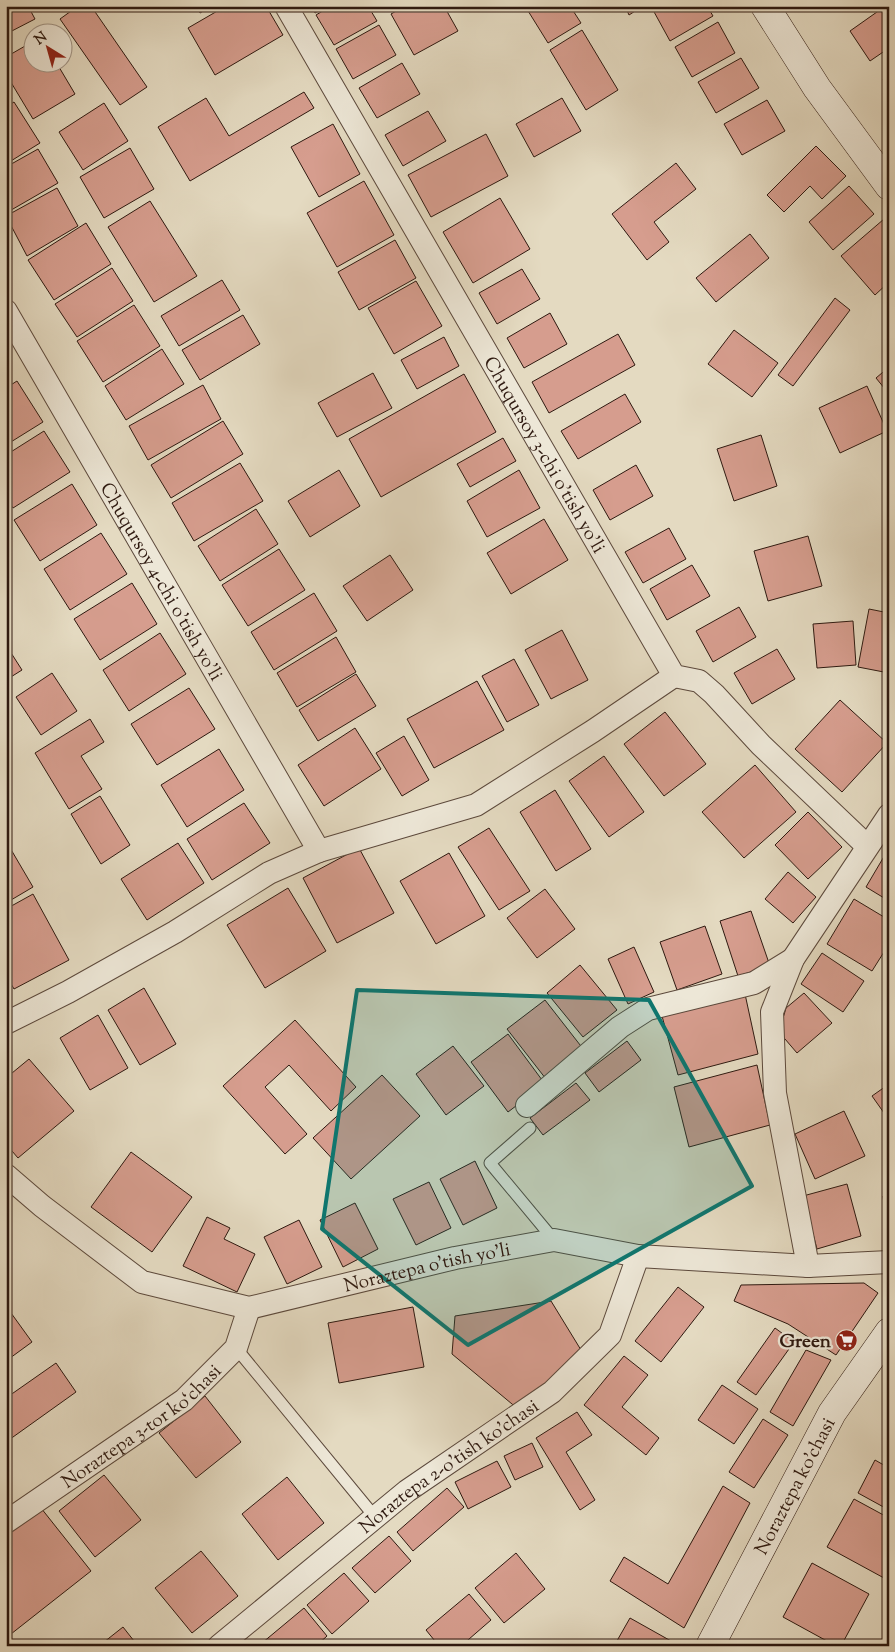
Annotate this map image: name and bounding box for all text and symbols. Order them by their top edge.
north arrow [22,22,72,72]
text: N [31,28,52,51]
street label: Chuqursoy 3-chi o'tish yo'li [476,352,611,559]
street label: Chuqursoy 4-chi o'tish yo'li [92,478,228,686]
street label: Noraztepa o'tish yo'li [341,1237,513,1301]
supermarket icon: Green [835,1328,859,1352]
place label: Green [779,1329,832,1356]
street label: Noraztepa 3-tor ko‘chasi [57,1359,229,1496]
street label: Noraztepa 2-o'tish ko'chasi [354,1394,545,1541]
street label: Noraztepa ko'chasi [749,1413,843,1560]

